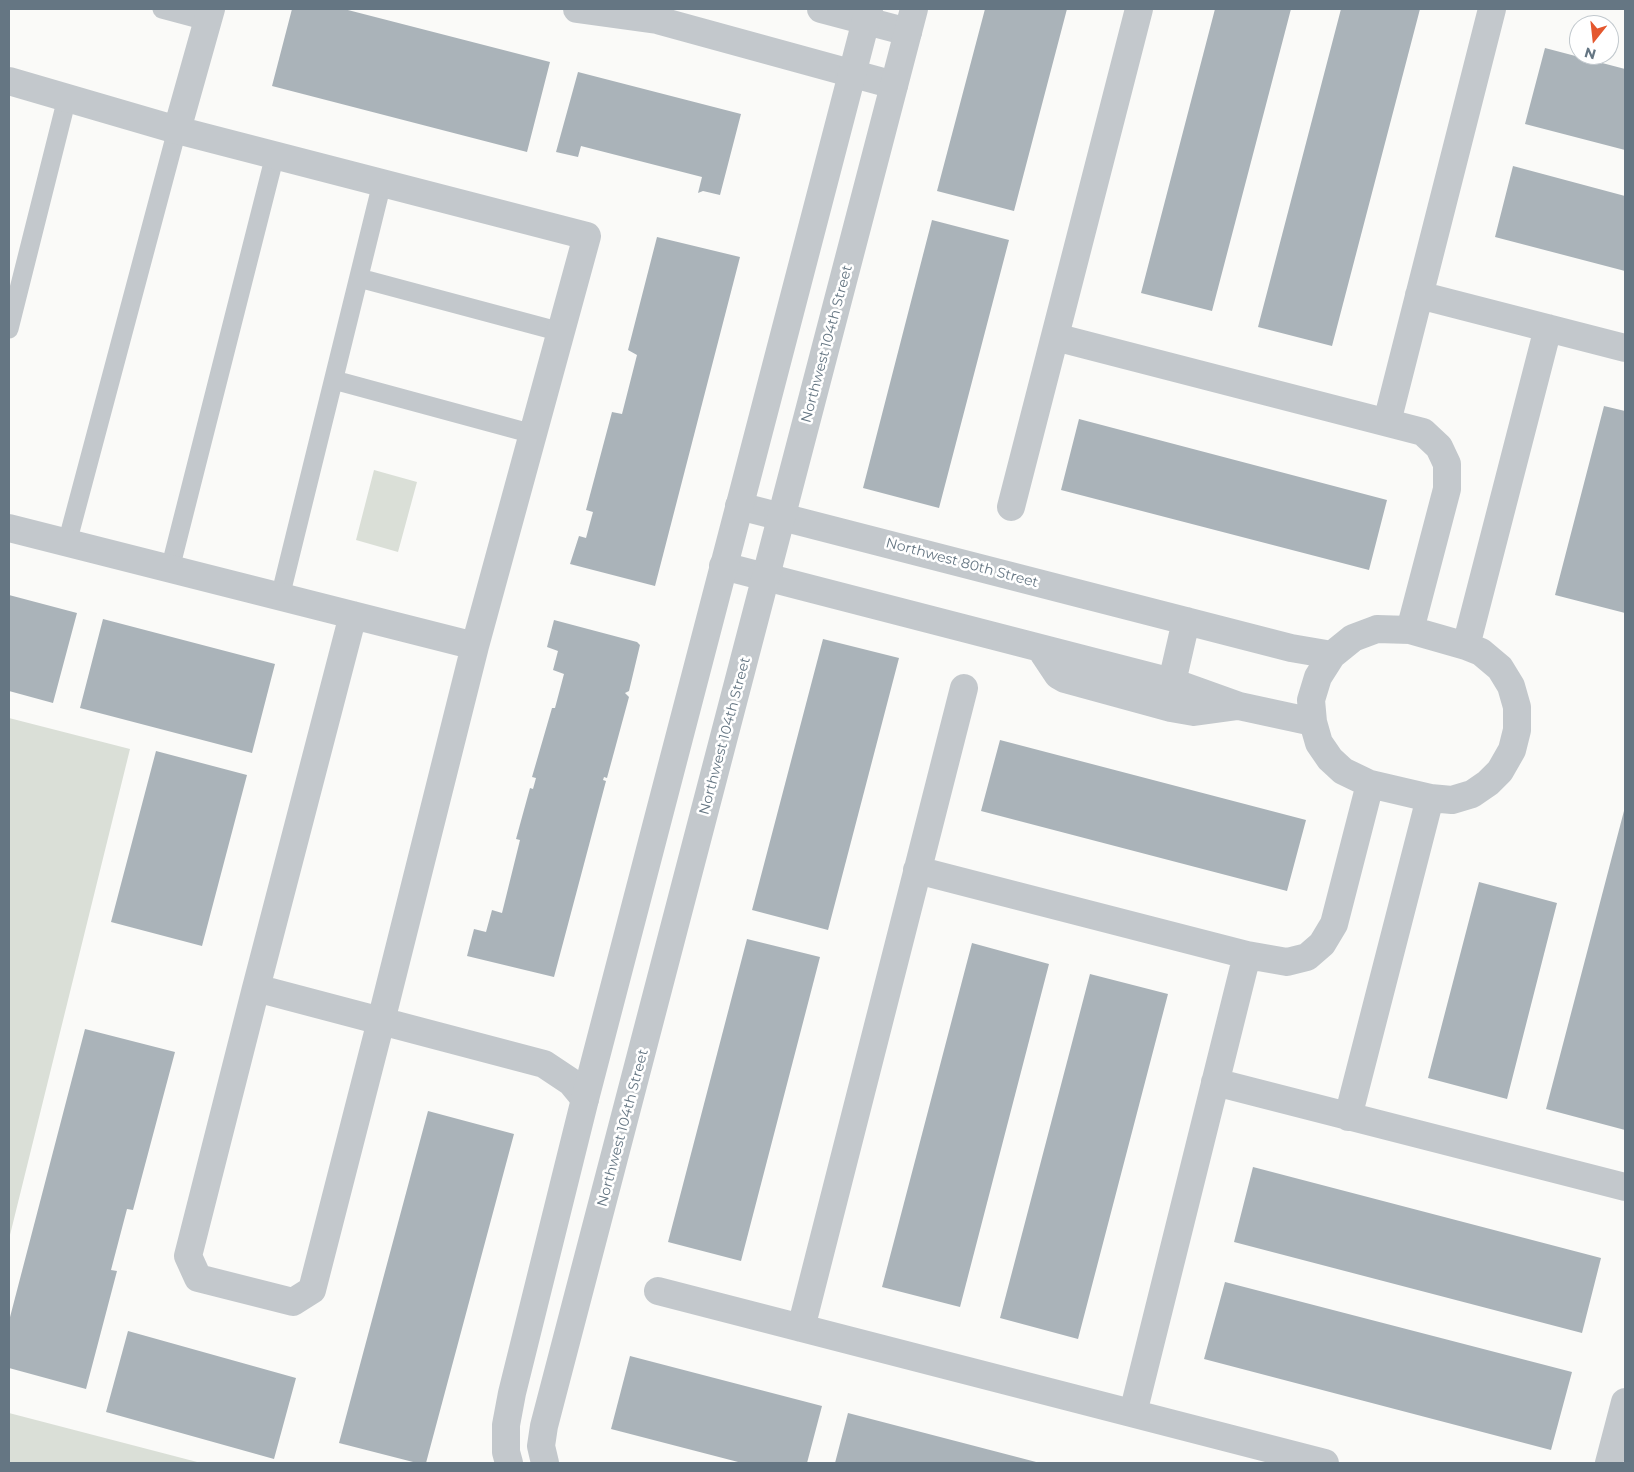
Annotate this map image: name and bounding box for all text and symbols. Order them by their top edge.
north arrow [1569,15,1619,65]
text: N [1582,43,1598,64]
street label: Northwest 104th Street [798,263,856,425]
street label: Northwest 80th Street [884,535,1040,591]
street label: Northwest 104th Street [696,655,754,817]
street label: Northwest 104th Street [594,1047,652,1209]

